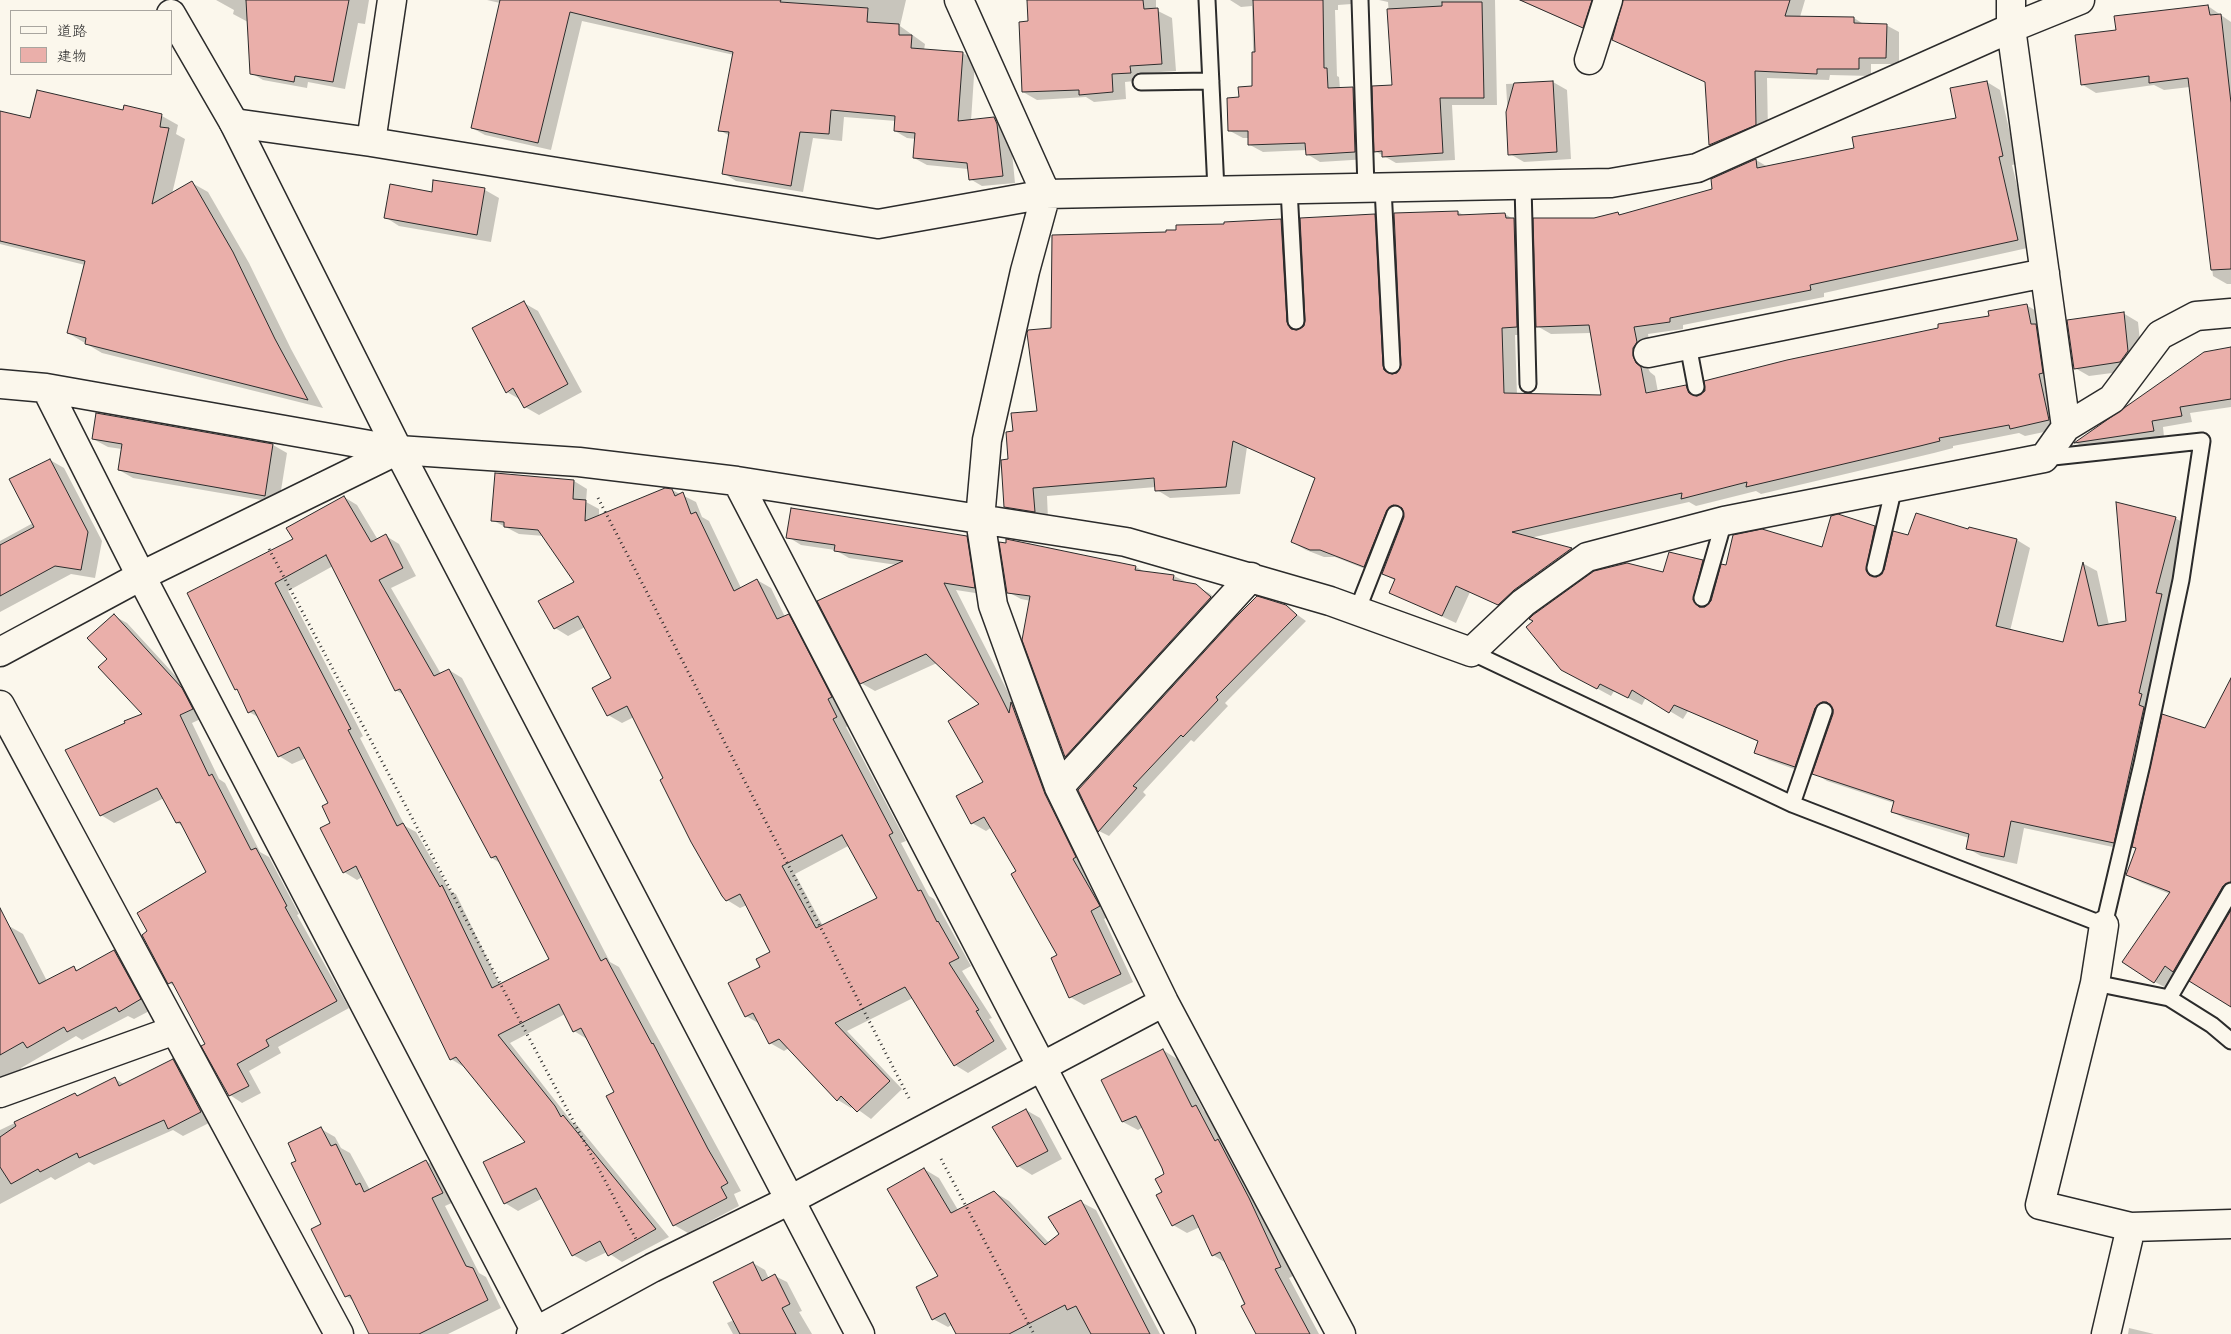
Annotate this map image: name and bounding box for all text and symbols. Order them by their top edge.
legend [10,10,172,75]
text: 道路 [57,20,87,40]
text: 建物 [57,45,87,65]

